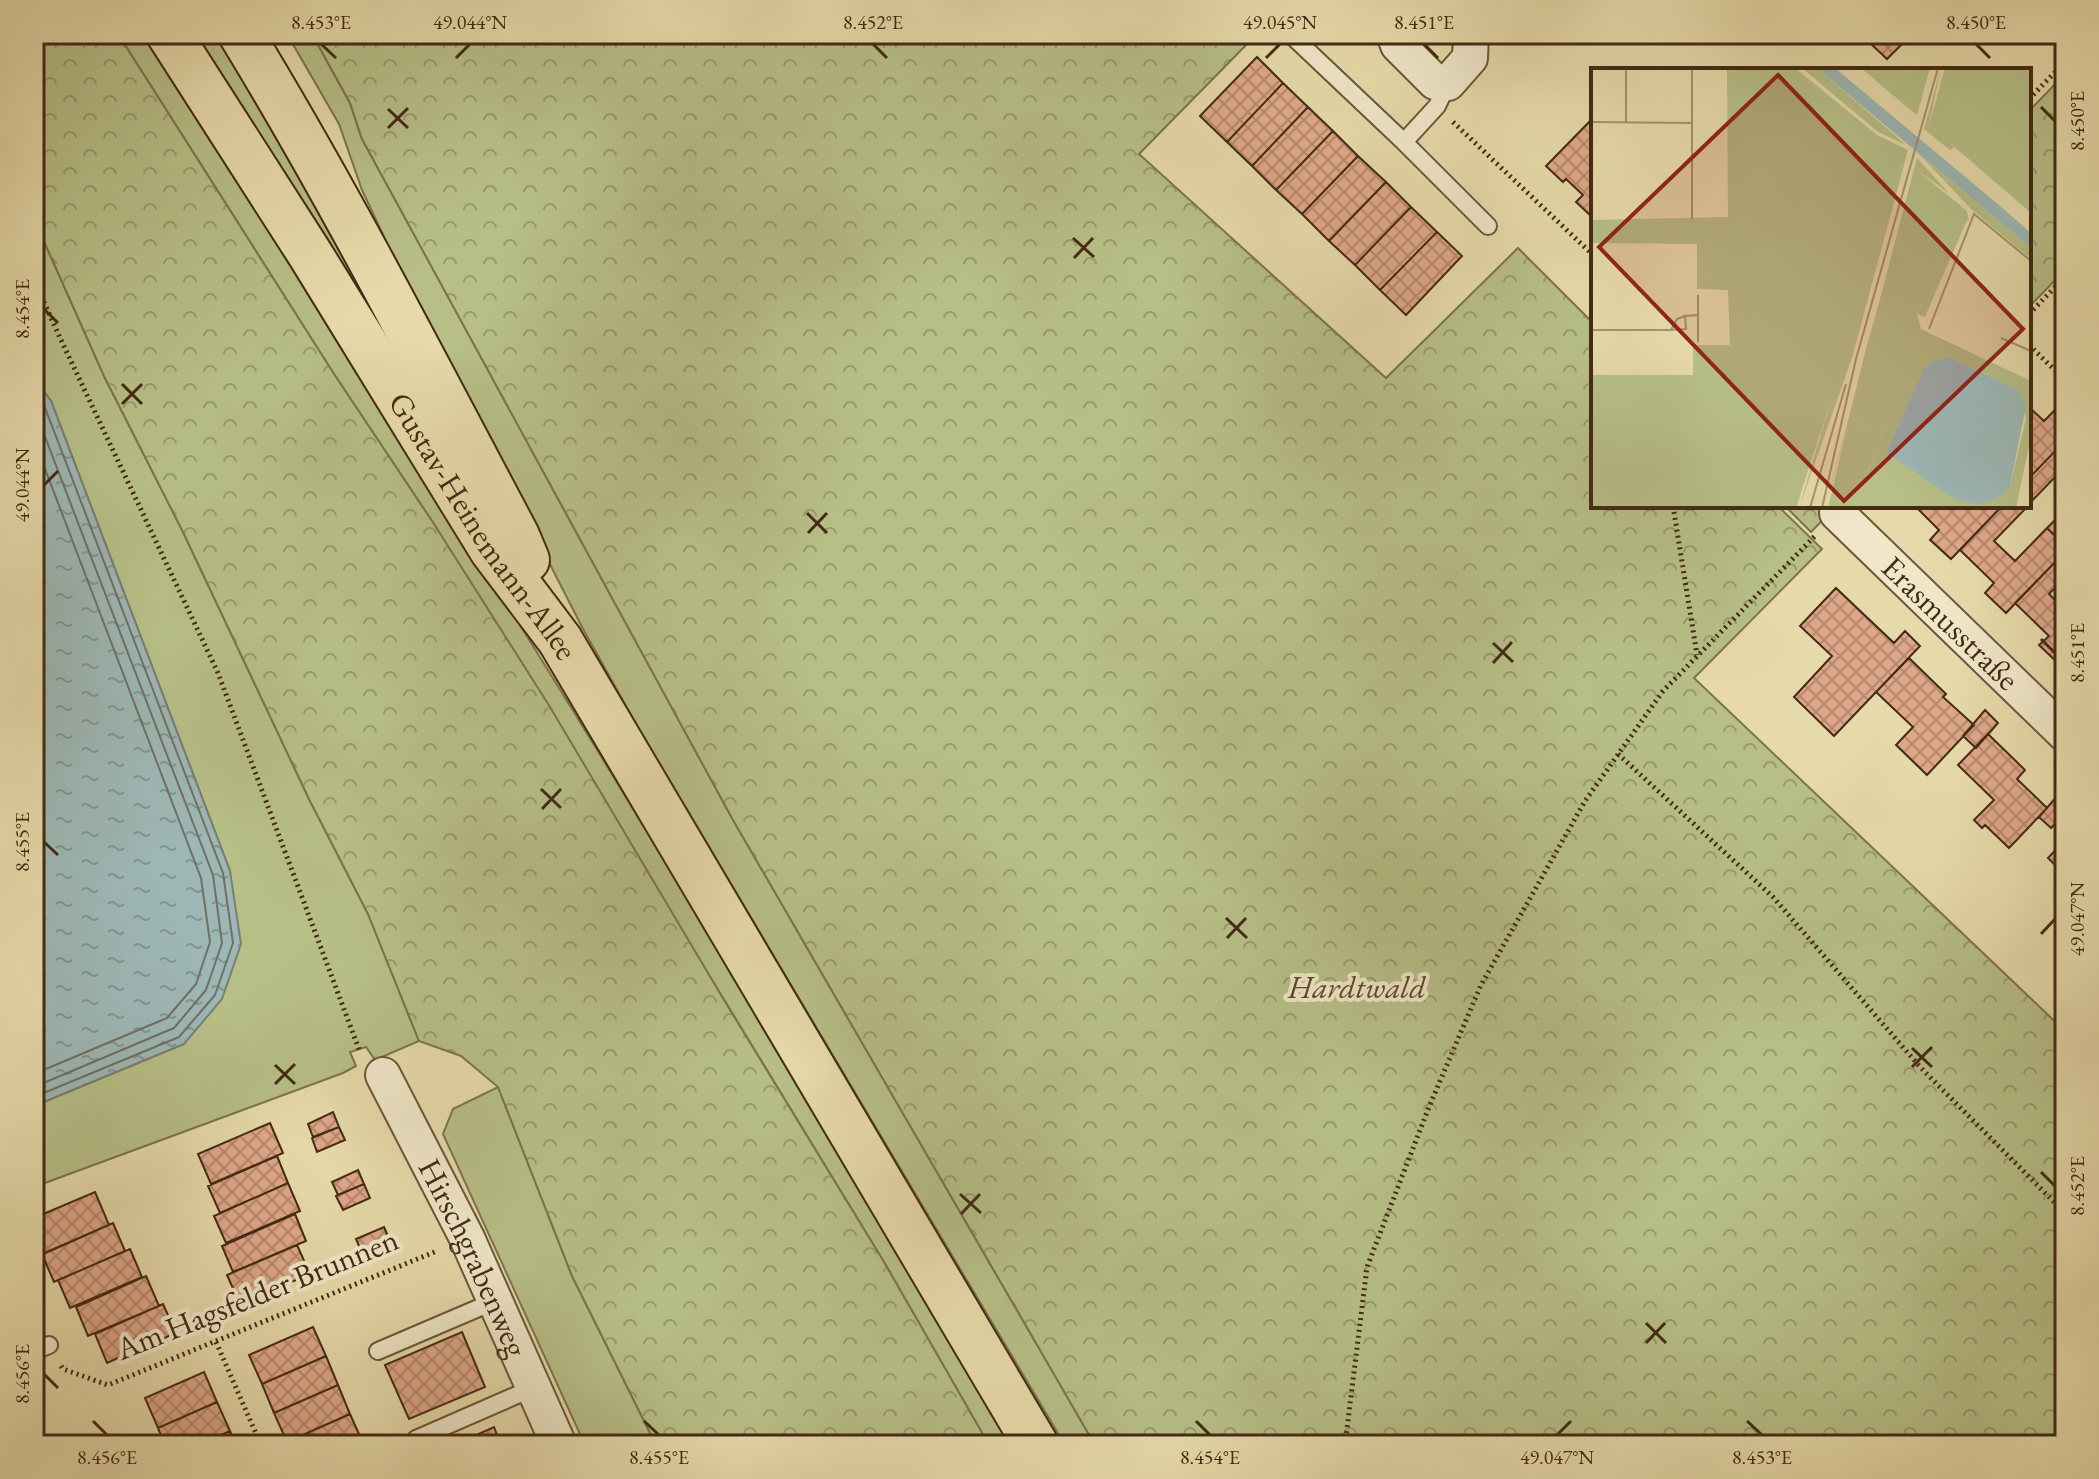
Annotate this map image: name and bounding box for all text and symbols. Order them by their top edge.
text: 8.453°E [291,9,351,35]
text: 49.044°N [433,9,507,35]
text: 8.452°E [843,9,903,35]
text: 49.045°N [1243,9,1317,35]
text: 8.451°E [1394,9,1454,35]
text: 8.450°E [1946,9,2006,35]
inset map [1591,68,2031,508]
text: 8.450°E [2064,91,2090,151]
text: 8.454°E [9,279,35,339]
street label: Gustav-Heinemann-Allee [379,384,588,667]
text: 49.044°N [9,448,35,522]
street label: Erasmusstraße [1872,546,2028,699]
text: 8.451°E [2064,623,2090,683]
text: 8.455°E [9,812,35,872]
text: 49.047°N [2064,882,2090,956]
park label: Hardtwald [1287,966,1426,1008]
street label: Hirschgrabenweg [409,1151,539,1364]
text: 8.452°E [2064,1156,2090,1216]
street label: Am Hagsfelder Brunnen [109,1218,405,1370]
text: 8.456°E [9,1344,35,1404]
text: 8.456°E [77,1444,137,1470]
text: 8.455°E [629,1444,689,1470]
text: 8.454°E [1180,1444,1240,1470]
text: 49.047°N [1520,1444,1594,1470]
text: 8.453°E [1732,1444,1792,1470]

